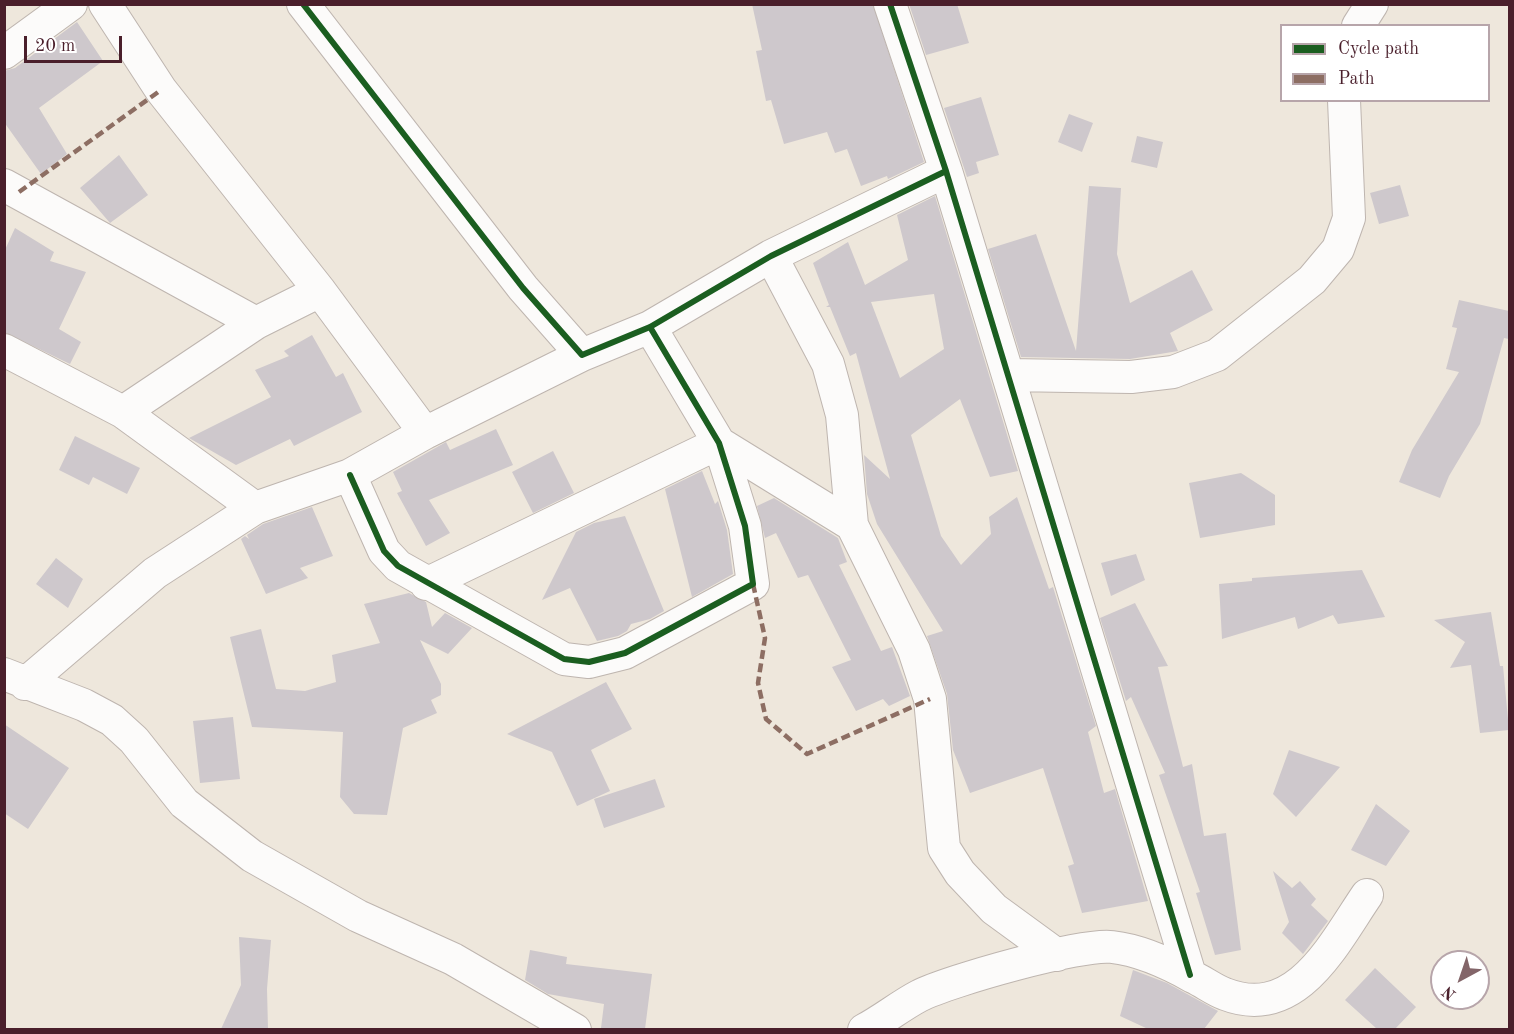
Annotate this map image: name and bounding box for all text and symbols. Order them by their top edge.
scale bar [27,24,124,62]
legend [1280,24,1490,102]
text: 20 m [35,37,75,55]
text: Cycle path [1338,40,1419,58]
text: Path [1338,70,1374,88]
north arrow [1430,950,1490,1010]
text: N [1440,982,1460,1002]

